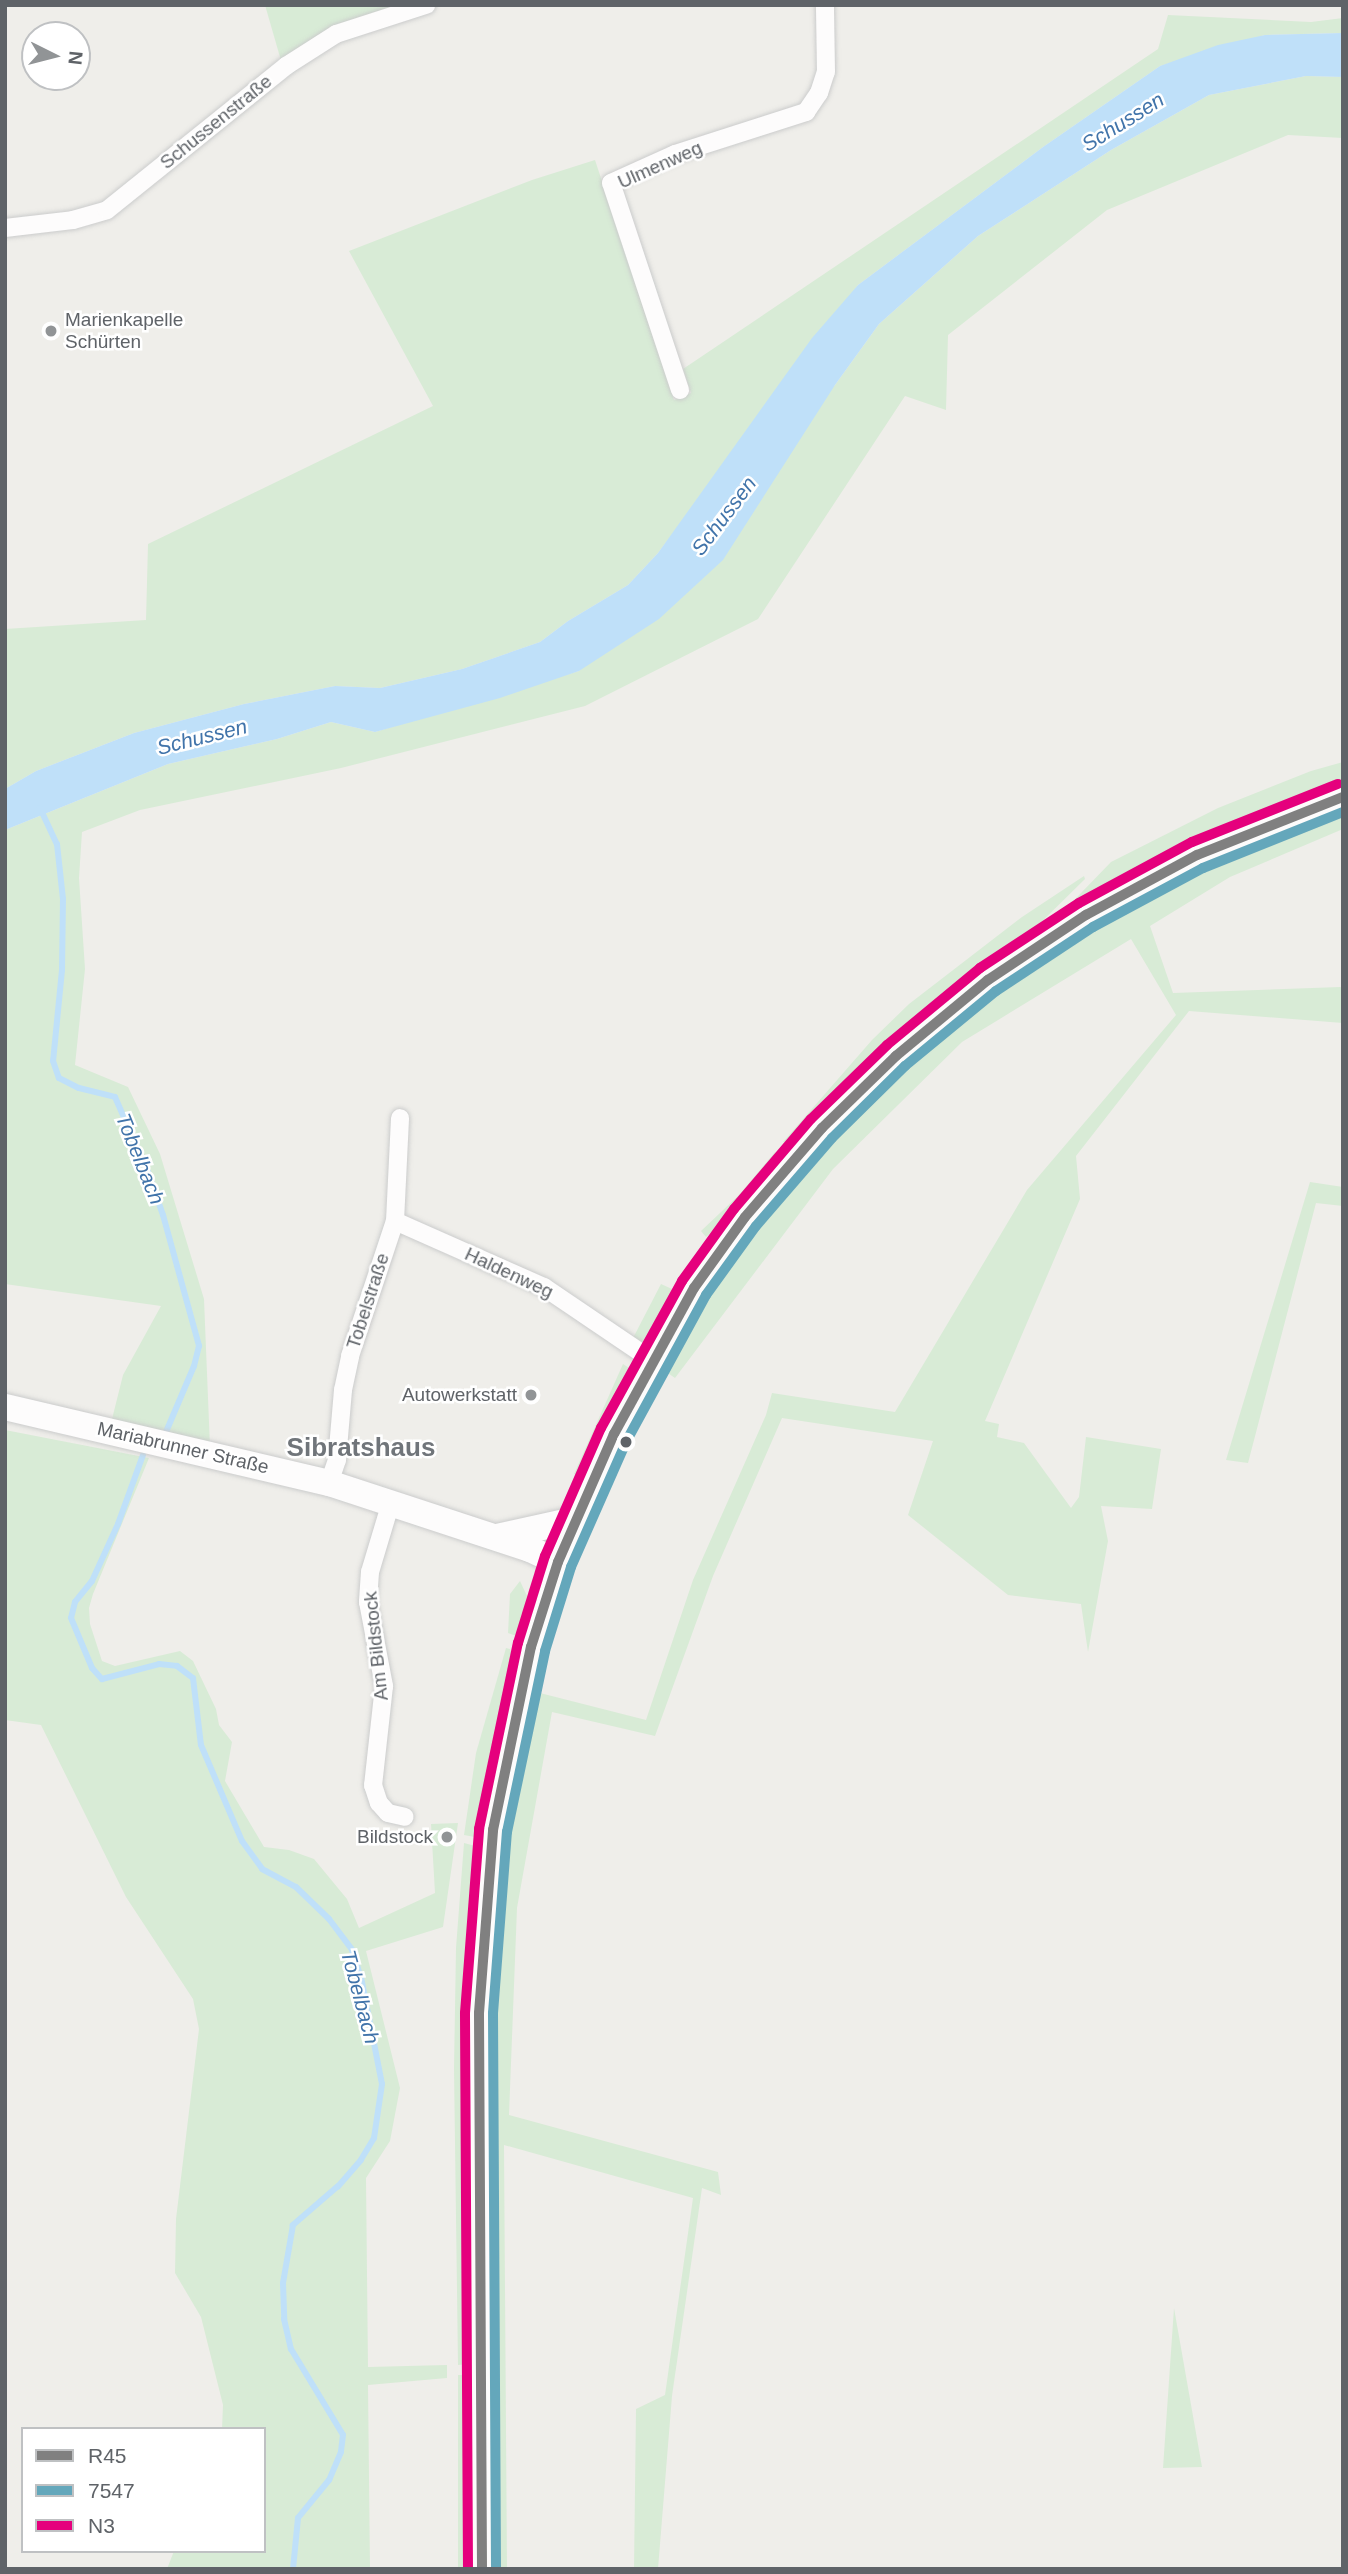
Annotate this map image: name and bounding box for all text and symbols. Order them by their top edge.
north arrow [21,21,91,91]
text: N [64,50,87,66]
street label: Schussenstraße [155,70,277,174]
water label: Schussen [1077,87,1169,157]
street label: Ulmenweg [614,136,706,194]
place label: Marienkapelle Schürten [65,309,183,353]
marker: Marienkapelle Schürten [43,323,59,339]
water label: Schussen [686,472,762,560]
water label: Schussen [154,714,250,760]
water label: Tobelbach [110,1110,170,1208]
street label: Haldenweg [461,1243,557,1303]
street label: Tobelstraße [342,1250,394,1352]
place label: Autowerkstatt [402,1384,517,1406]
marker: Autowerkstatt [523,1387,539,1403]
street label: Mariabrunner Straße [95,1417,271,1479]
district label: Sibratshaus [287,1432,435,1464]
unlabelled marker [619,1435,633,1449]
street label: Am Bildstock [359,1590,393,1702]
place label: Bildstock [357,1826,433,1848]
marker: Bildstock [439,1829,455,1845]
water label: Tobelbach [335,1947,385,2047]
legend [21,2427,266,2553]
text: R45 [88,2444,127,2467]
text: 7547 [88,2479,135,2502]
text: N3 [88,2514,115,2537]

